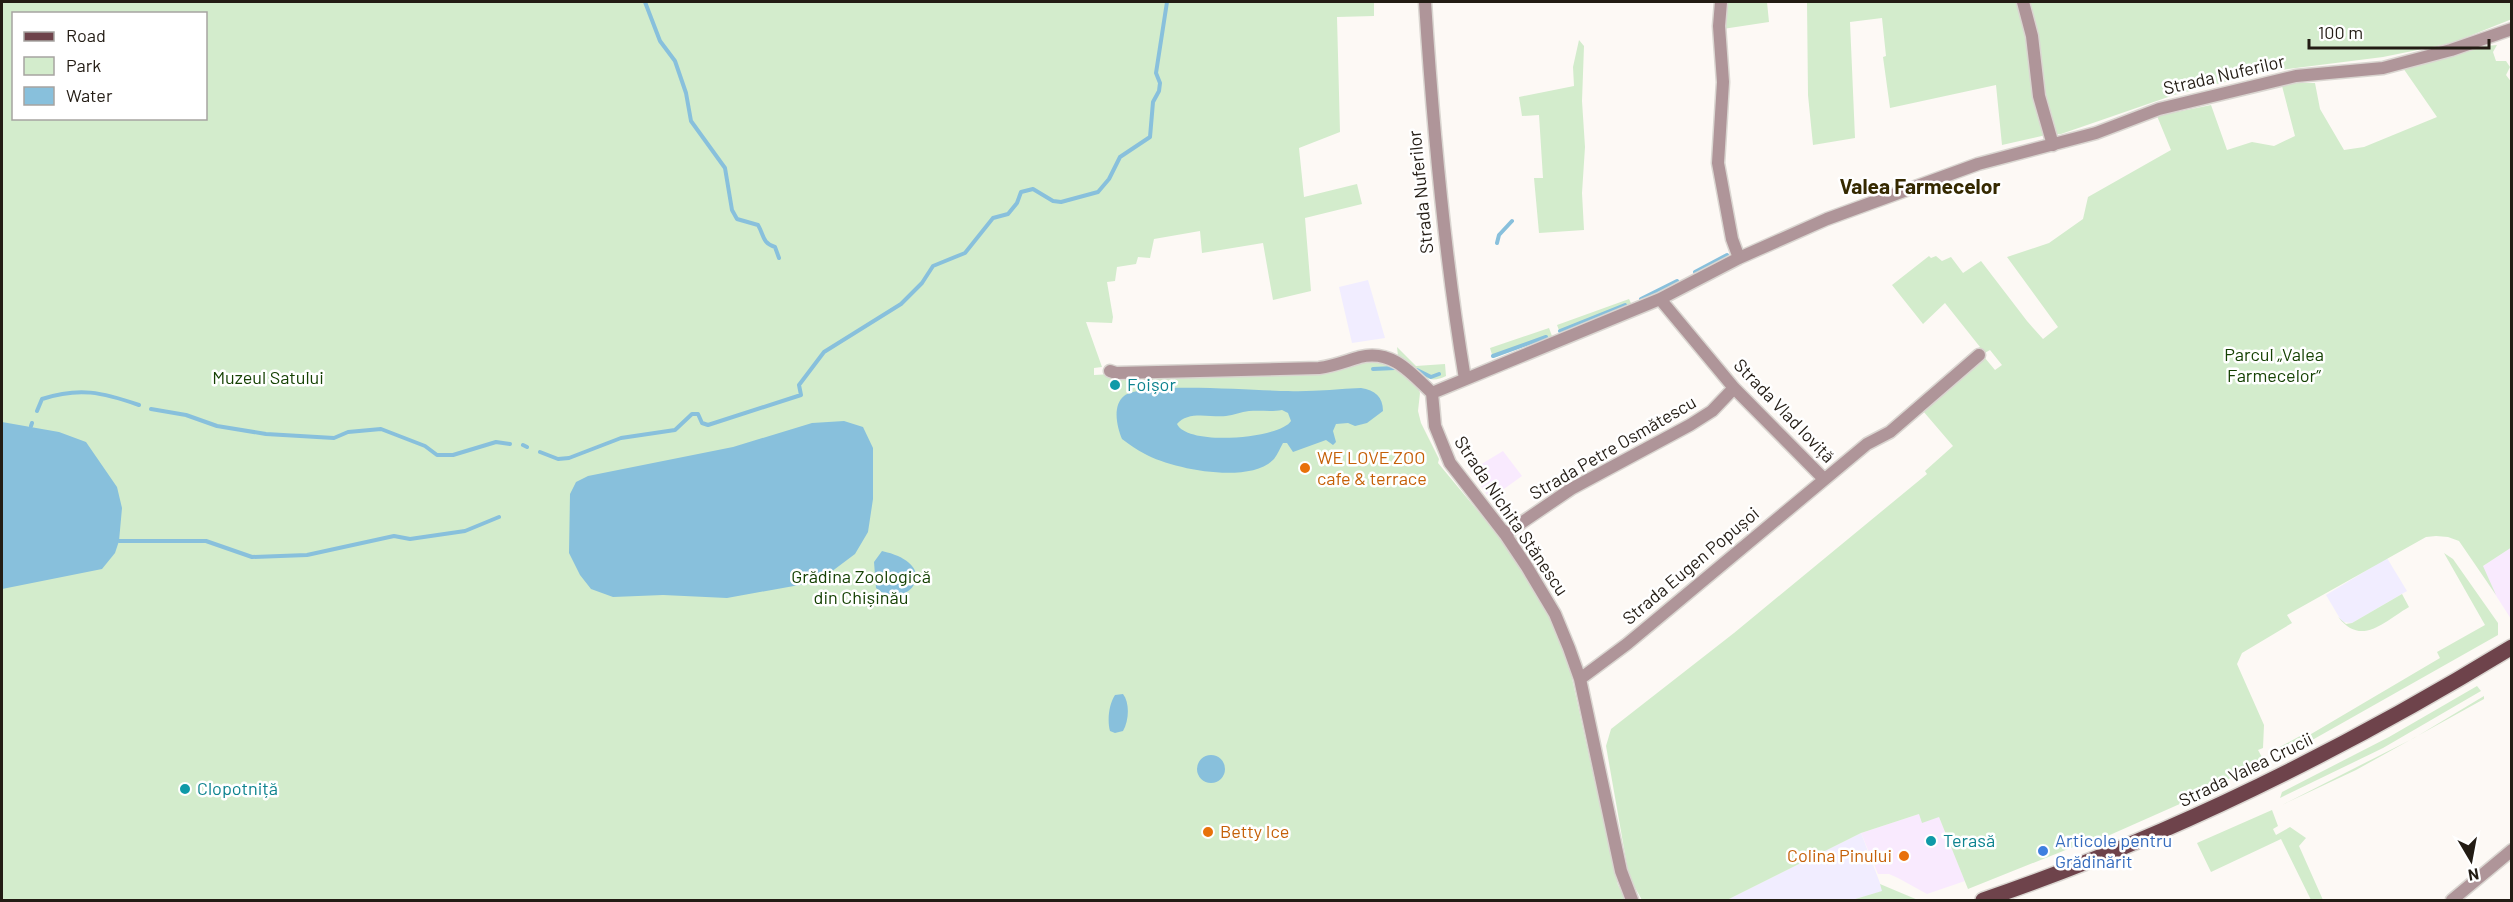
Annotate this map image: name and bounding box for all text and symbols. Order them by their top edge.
legend [12,12,207,120]
scale bar [2309,12,2489,50]
text: 100 m [2318,21,2363,43]
text: Road [66,24,106,46]
street label: Strada Nuferilor [2161,49,2287,99]
text: Park [66,54,101,76]
text: Water [66,84,113,106]
street label: Strada Nuferilor [1403,129,1437,255]
district label: Valea Farmecelor [1840,173,2000,198]
park label: Parcul „Valea Farmecelor” [2224,343,2324,386]
street label: Strada Vlad Ioviță [1730,354,1840,467]
park label: Muzeul Satului [212,366,324,388]
place label: Foișor [1127,373,1176,395]
marker: Foișor [1108,378,1122,392]
street label: Strada Petre Osmătescu [1525,390,1700,504]
street label: Strada Nichita Stănescu [1450,431,1574,600]
place label: WE LOVE ZOO cafe & terrace [1317,446,1427,489]
marker: WE LOVE ZOO cafe & terrace [1298,461,1312,475]
street label: Strada Eugen Popușoi [1618,502,1763,629]
park label: Grădina Zoologică din Chișinău [791,565,931,608]
street label: Strada Valea Crucii [2175,727,2316,811]
place label: Clopotniță [197,777,278,799]
marker: Clopotniță [178,782,192,796]
place label: Betty Ice [1220,820,1289,842]
marker: Betty Ice [1201,825,1215,839]
place label: Terasă [1943,829,1995,851]
place label: Articole pentru Grădinărit [2055,829,2172,872]
north arrow [2441,830,2501,890]
marker: Terasă [1924,834,1938,848]
place label: Colina Pinului [1787,844,1892,866]
marker: Articole pentru Grădinărit [2036,844,2050,858]
marker: Colina Pinului [1897,849,1911,863]
text: N [2467,865,2481,886]

